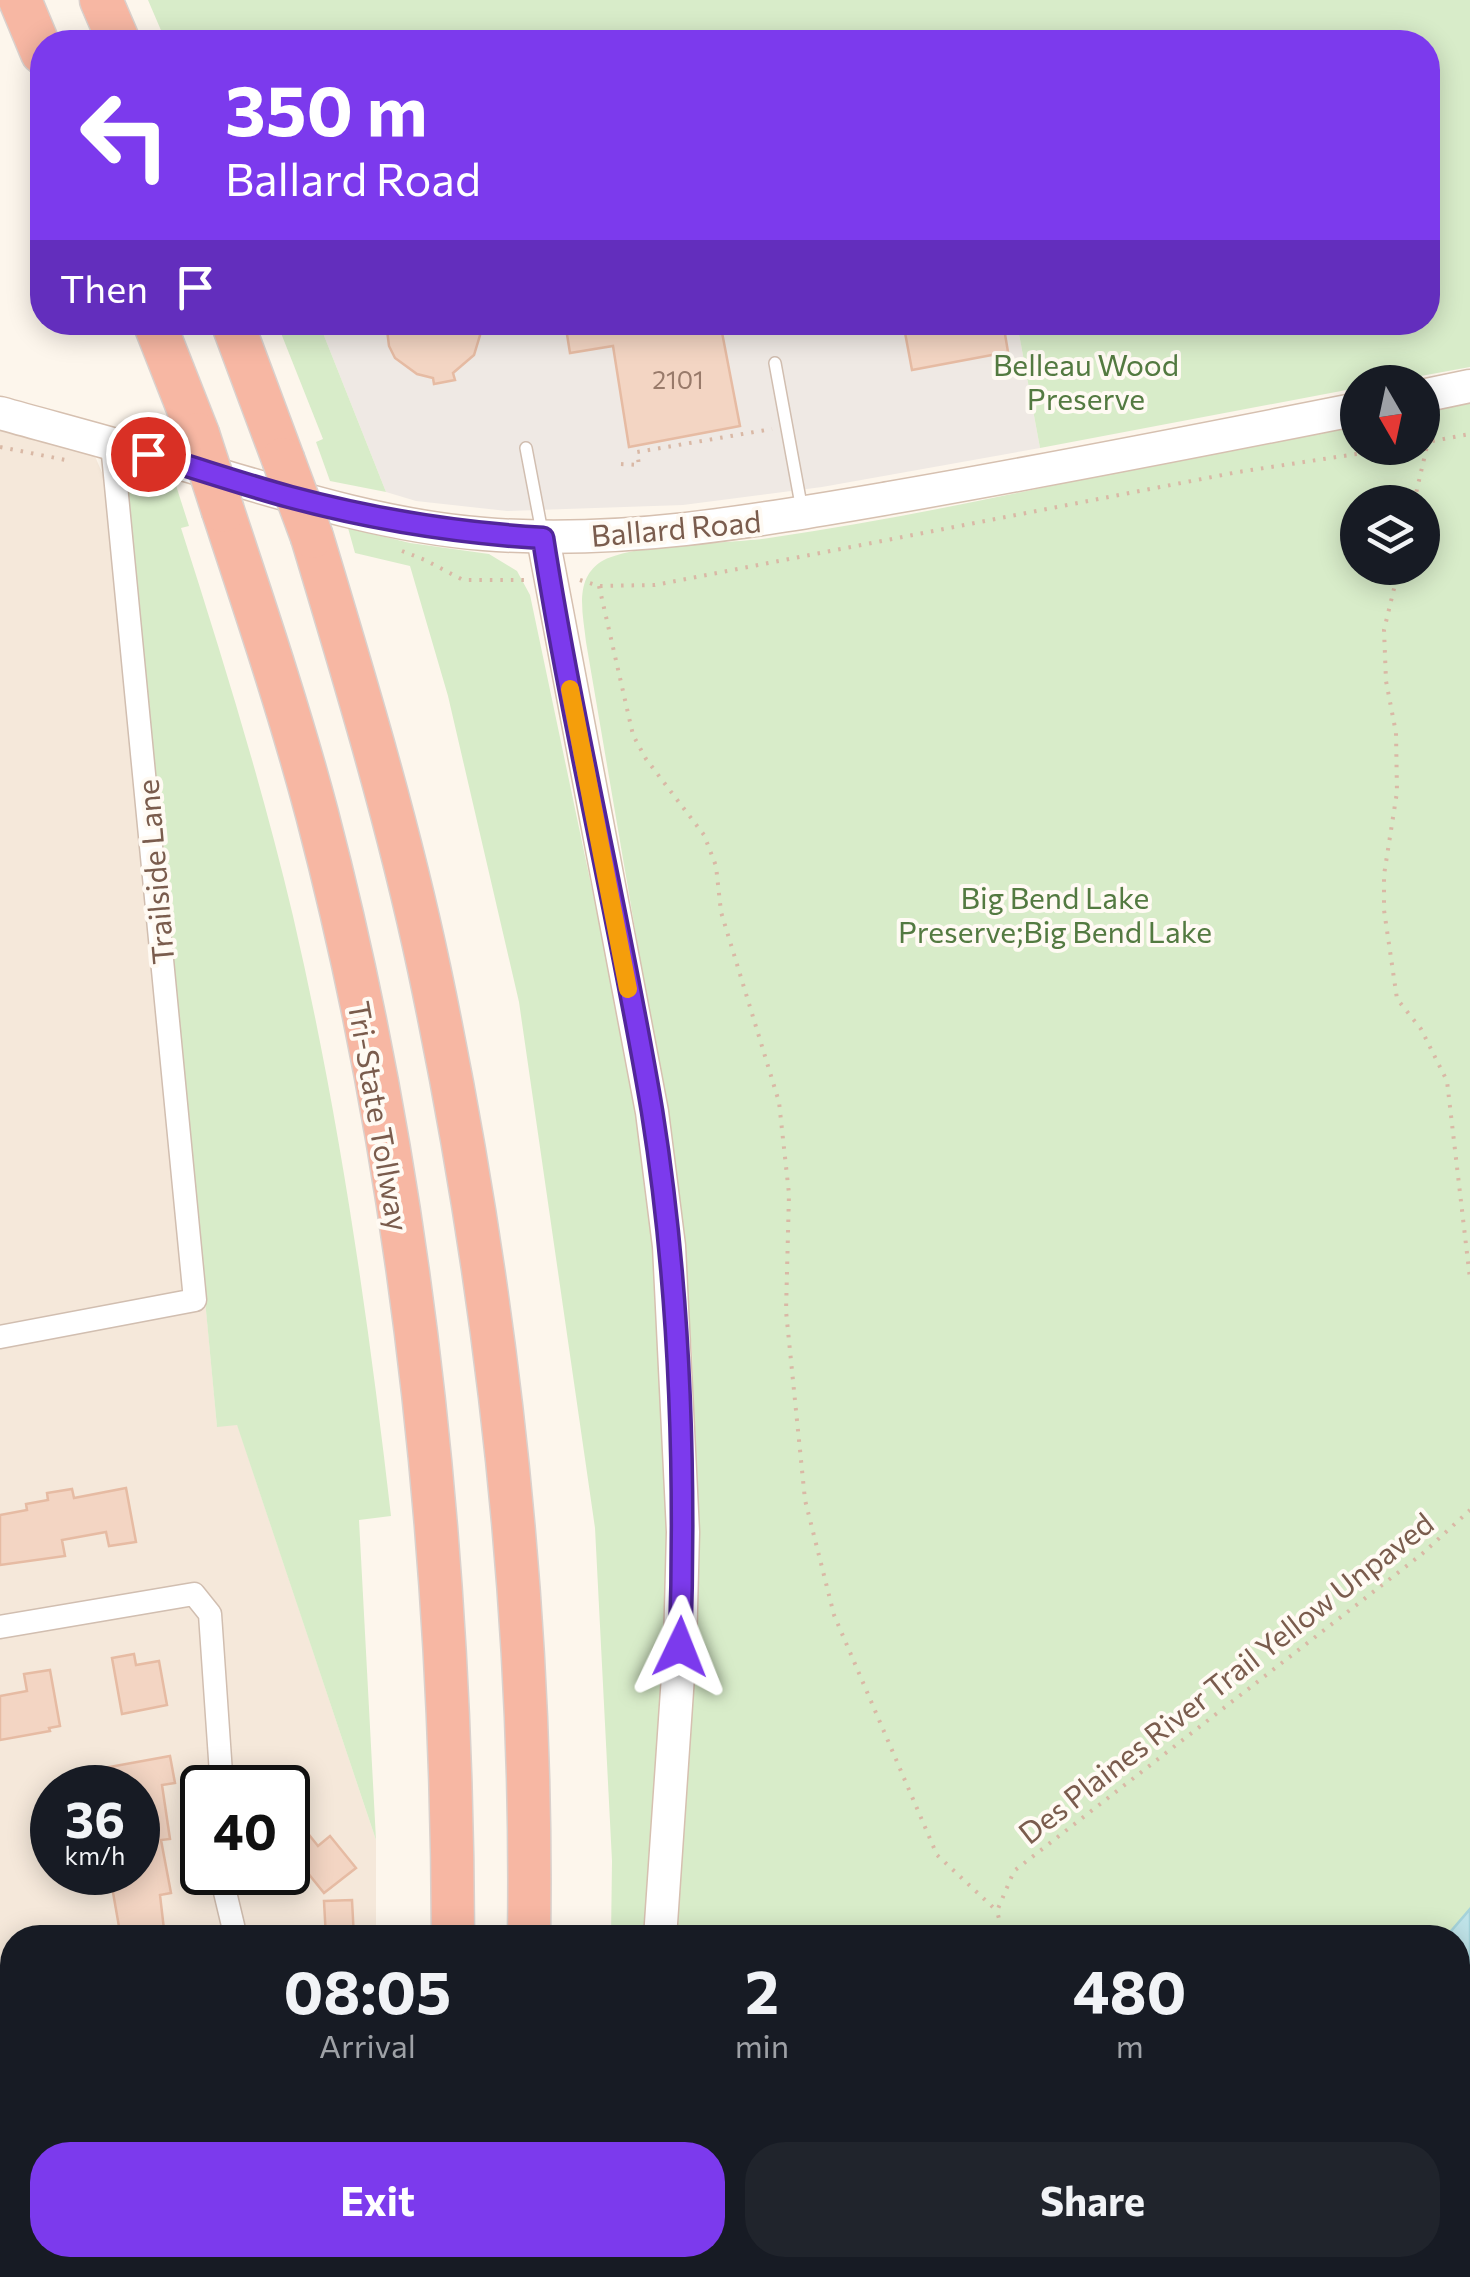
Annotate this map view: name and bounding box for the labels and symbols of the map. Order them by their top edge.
park label: Belleau Wood Preserve [993,345,1179,416]
house number: 2101 [652,364,704,394]
north arrow [1340,365,1440,465]
pin [106,412,191,497]
street label: Ballard Road [589,501,763,553]
street label: Trailside Lane [127,778,181,966]
park label: Big Bend Lake Preserve;Big Bend Lake [898,878,1212,949]
street label: Tri-State Tollway [342,998,418,1234]
street label: Des Plaines River Trail Yellow Unpaved [1010,1504,1440,1850]
position arrow [628,1595,732,1699]
speed limit sign: 40 [180,1765,310,1895]

